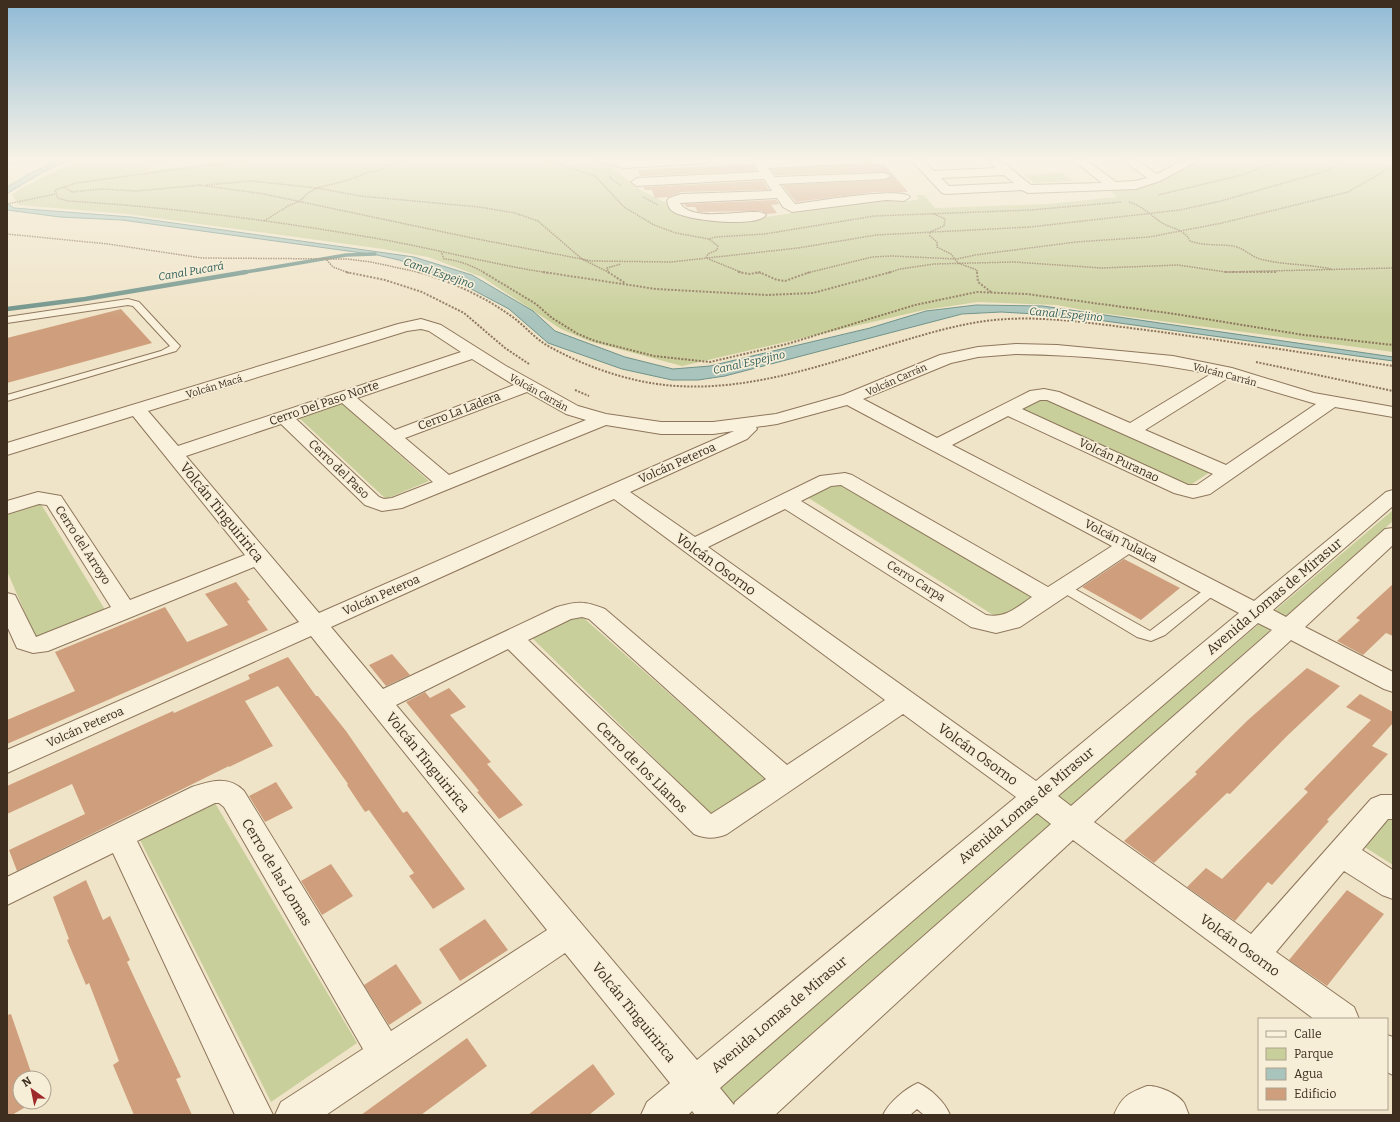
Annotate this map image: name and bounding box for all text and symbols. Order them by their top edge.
water label: Canal Espejino [402,255,476,292]
water label: Canal Pucará [157,259,225,284]
water label: Canal Espejino [1029,305,1103,324]
water label: Canal Espejino [712,348,786,377]
street label: Volcán Carrán [864,361,929,399]
street label: Volcán Carrán [1192,361,1259,389]
street label: Volcán Carrán [507,372,571,414]
street label: Volcán Macá [185,373,244,401]
street label: Cerro Del Paso Norte [267,378,381,428]
street label: Cerro La Ladera [416,389,503,433]
street label: Volcán Puranao [1076,435,1162,485]
street label: Cerro del Paso [306,437,372,502]
street label: Volcán Peteroa [636,440,718,486]
street label: Volcán Tinguiririca [176,459,267,566]
street label: Cerro del Arroyo [52,503,114,587]
street label: Volcán Tulalca [1082,517,1160,566]
street label: Volcán Osorno [672,530,759,599]
street label: Avenida Lomas de Mirasur [1203,535,1346,658]
street label: Cerro Carpa [884,557,948,605]
street label: Volcán Peteroa [340,572,422,618]
street label: Volcán Peteroa [44,704,126,750]
street label: Volcán Tinguiririca [382,709,473,816]
street label: Cerro de los Llanos [592,718,691,817]
street label: Volcán Osorno [934,720,1021,789]
street label: Avenida Lomas de Mirasur [955,744,1098,867]
street label: Cerro de las Lomas [238,816,315,929]
street label: Volcán Osorno [1196,911,1283,980]
street label: Avenida Lomas de Mirasur [708,953,851,1076]
street label: Volcán Tinguiririca [588,959,679,1066]
legend [1258,1018,1388,1110]
text: Calle [1294,1027,1322,1041]
text: Parque [1294,1047,1333,1061]
text: Agua [1294,1067,1323,1081]
north arrow [12,1070,52,1110]
text: N [20,1074,34,1090]
text: Edificio [1294,1087,1336,1101]

